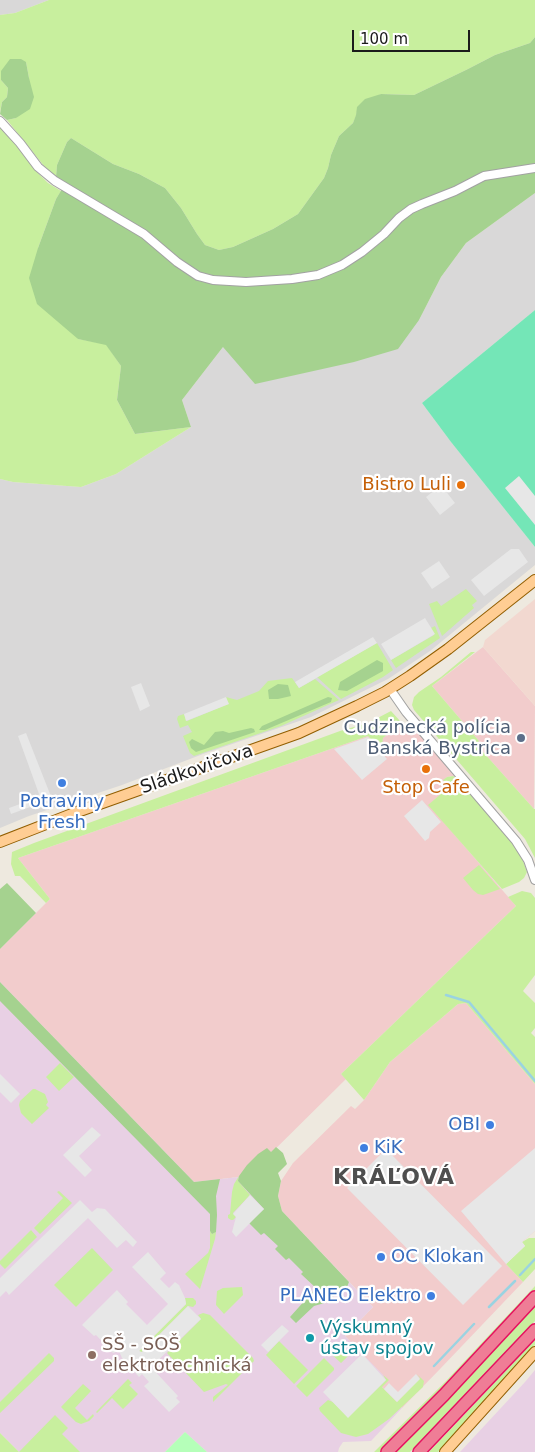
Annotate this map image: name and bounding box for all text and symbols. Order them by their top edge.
scale bar [355,20,472,52]
text: 100 m [360,30,408,48]
place label: Bistro Luli [362,474,451,496]
marker: Bistro Luli [455,479,467,491]
place label: Cudzinecká polícia Banská Bystrica [344,717,511,760]
marker: Cudzinecká polícia Banská Bystrica [515,732,527,744]
street label: Sládkovičova [138,741,256,799]
marker: Stop Cafe [420,763,432,775]
marker: Potraviny Fresh [56,777,68,789]
place label: Stop Cafe [382,777,470,799]
place label: Potraviny Fresh [20,791,104,834]
place label: OBI [448,1114,480,1136]
marker: OBI [484,1119,496,1131]
place label: KiK [374,1137,403,1159]
marker: KiK [358,1142,370,1154]
district label: KRÁĽOVÁ [332,1165,456,1191]
place label: OC Klokan [391,1246,484,1268]
marker: OC Klokan [375,1251,387,1263]
place label: PLANEO Elektro [280,1285,421,1307]
marker: PLANEO Elektro [425,1290,437,1302]
place label: Výskumný ústav spojov [320,1317,434,1360]
marker: Výskumný ústav spojov [304,1332,316,1344]
place label: SŠ - SOŠ elektrotechnická [102,1334,252,1376]
marker: SŠ - SOŠ elektrotechnická [86,1349,98,1361]

